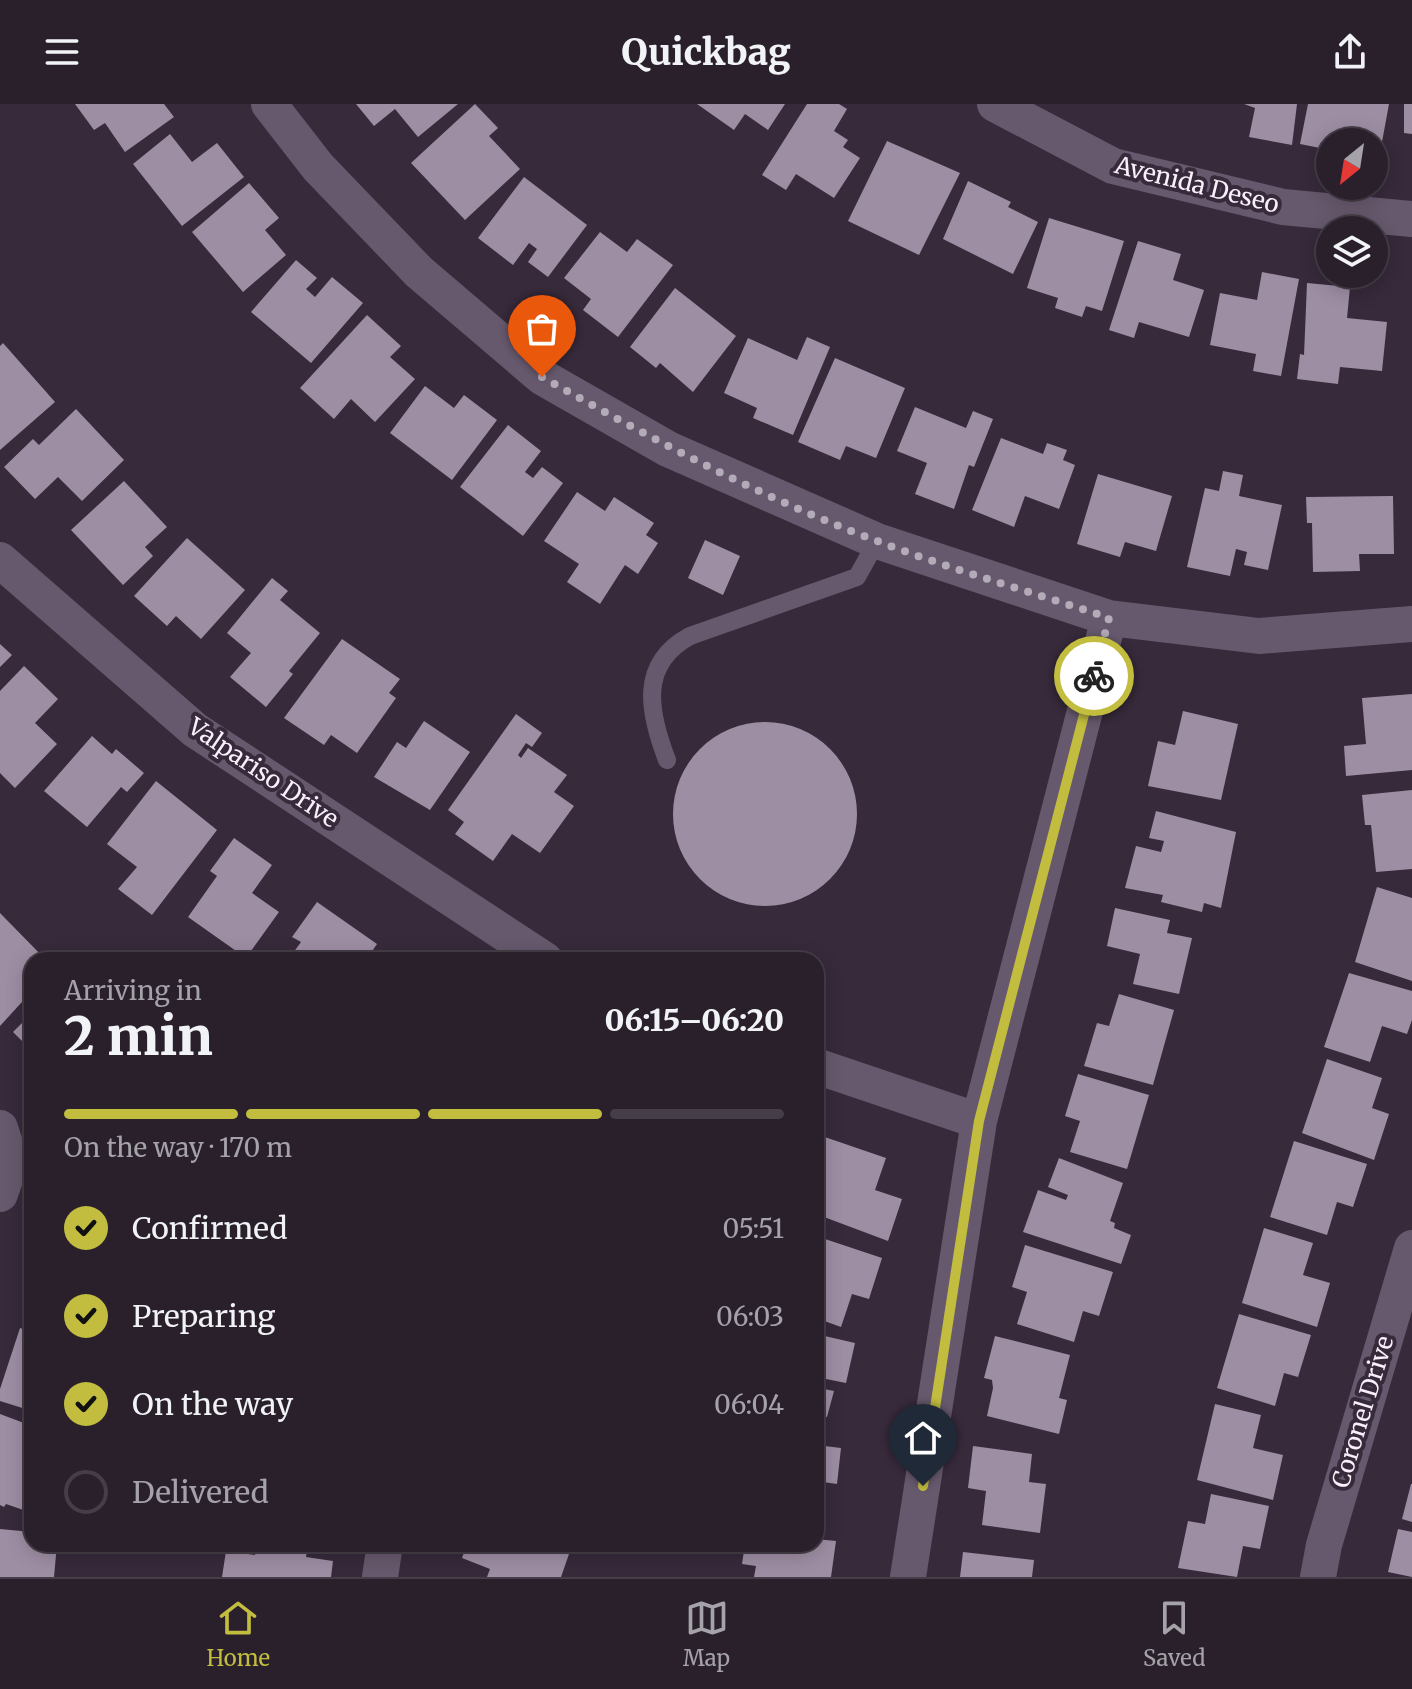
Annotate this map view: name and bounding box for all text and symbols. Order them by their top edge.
icon: menu [40,30,84,74]
text: Quickbag [621,30,791,75]
icon: share [1328,30,1372,74]
north arrow [1316,128,1388,200]
map controls [1316,128,1388,288]
street label: Avenida Deseo [1111,149,1282,220]
button: layers [1316,216,1388,288]
pin [508,295,576,377]
icon: bag [520,307,564,351]
courier [1054,636,1134,716]
icon: bike [1072,654,1116,698]
street label: Valpariso Drive [181,710,345,834]
text: Arriving in [64,974,202,1007]
text: 06:15–06:20 [605,1001,784,1039]
text: 2 min [64,1004,213,1069]
text: On the way · 170 m [64,1131,292,1164]
icon: check [64,1206,108,1250]
text: Confirmed [132,1209,287,1247]
text: 05:51 [723,1212,784,1245]
icon: check [64,1294,108,1338]
text: Preparing [132,1297,275,1335]
text: 06:03 [716,1300,784,1333]
street label: Coronel Drive [1325,1332,1400,1492]
icon: check [64,1382,108,1426]
text: On the way [132,1385,293,1423]
text: 06:04 [714,1388,784,1421]
pin [889,1404,957,1486]
icon: home [901,1416,945,1460]
text: Delivered [132,1473,269,1511]
tab: Home [207,1596,270,1672]
tab: Map [683,1596,730,1672]
tab: Saved [1143,1596,1205,1672]

